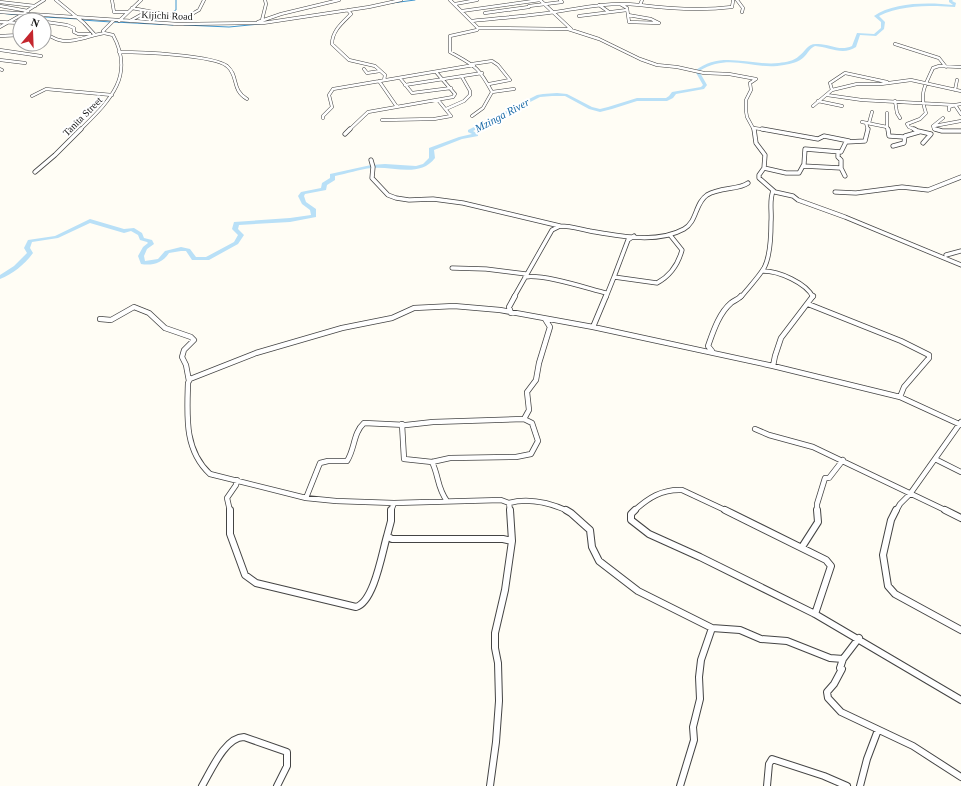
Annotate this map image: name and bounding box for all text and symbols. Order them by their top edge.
street label: Kijichi Road [141,9,193,22]
north arrow [12,12,52,52]
text: N [30,16,41,30]
street label: Tanita Street [61,94,104,138]
water label: Mzinga River [472,95,532,135]

